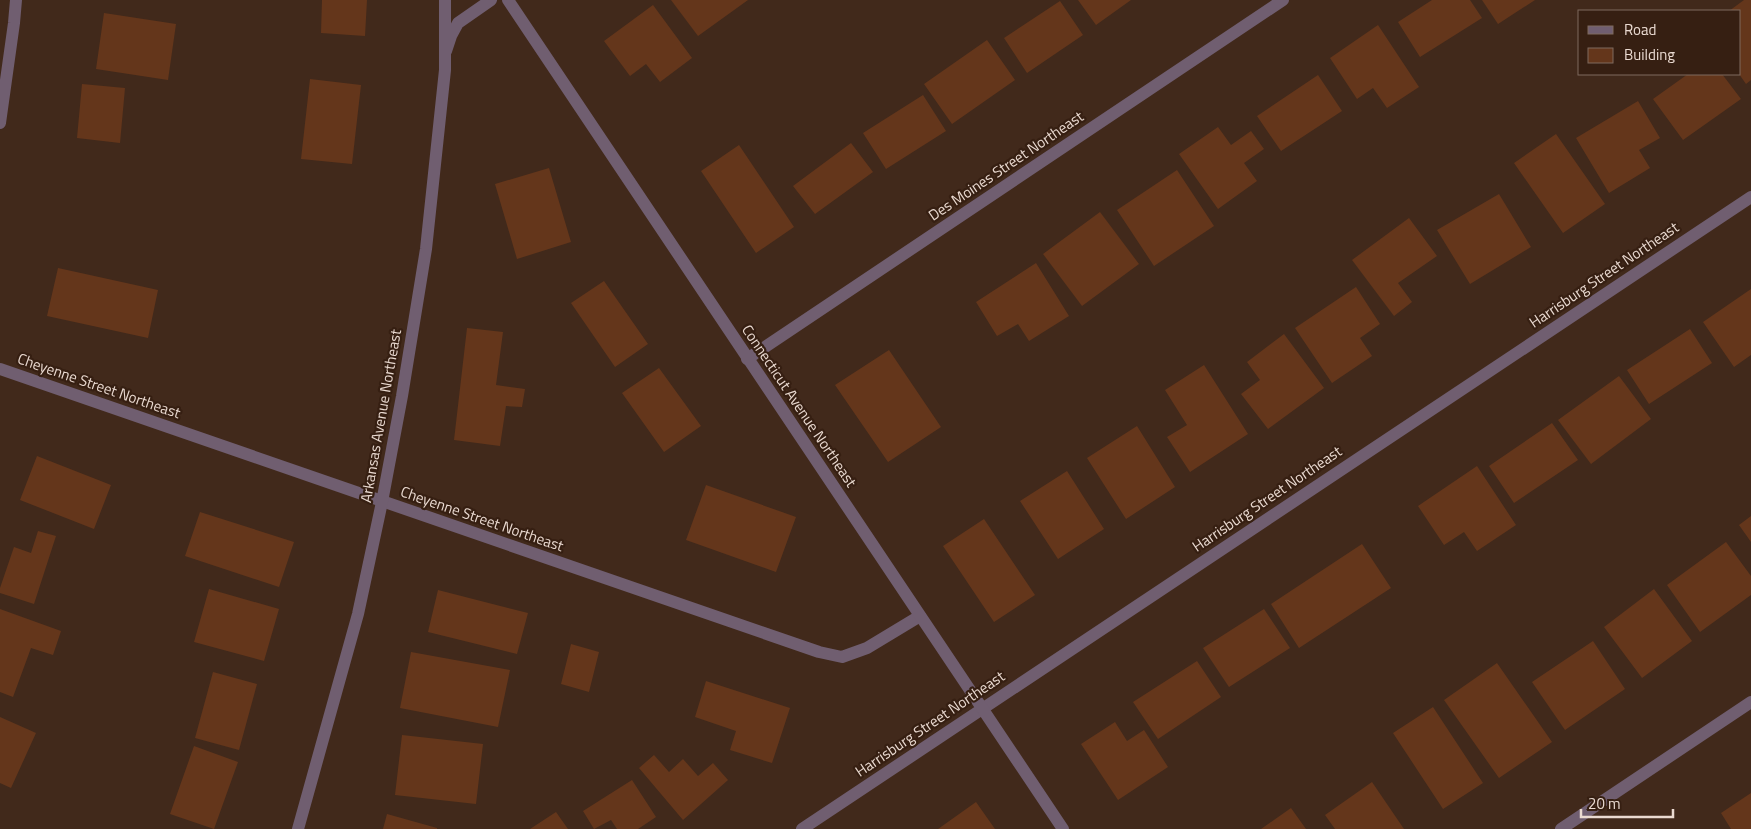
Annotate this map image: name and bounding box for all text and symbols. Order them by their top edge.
legend [1578,10,1741,75]
text: Road [1624,18,1656,41]
text: Building [1624,43,1675,66]
street label: Des Moines Street Northeast [923,104,1089,226]
street label: Harrisburg Street Northeast [1524,215,1684,333]
street label: Connecticut Avenue Northeast [736,320,863,492]
street label: Arkansas Avenue Northeast [354,327,407,504]
street label: Cheyenne Street Northeast [15,347,184,424]
street label: Harrisburg Street Northeast [1187,439,1347,557]
street label: Cheyenne Street Northeast [398,480,567,557]
street label: Harrisburg Street Northeast [850,664,1010,782]
scale bar [1581,786,1674,818]
text: 20 m [1588,792,1621,815]

